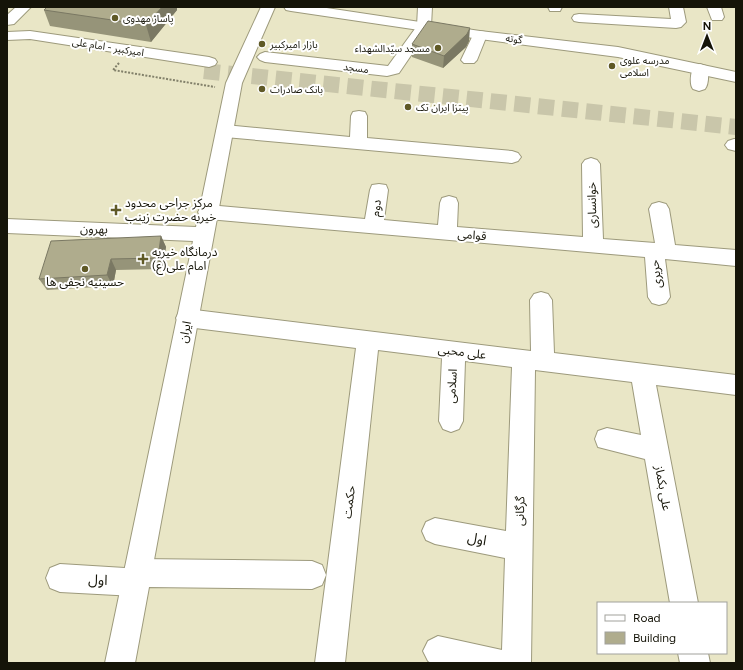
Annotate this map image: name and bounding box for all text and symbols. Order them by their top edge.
place label: پاساژ مهدوی [123,12,174,25]
marker: پاساژ مهدوی [110,13,120,23]
north arrow [687,16,727,56]
text: N [703,20,711,33]
street label: گوته [505,32,524,47]
street label: امیرکبیر - امام علی [71,35,145,61]
place label: بازار امیرکبیر [269,38,318,51]
marker: بازار امیرکبیر [257,39,267,49]
place label: مسجد سیّدالشهداء [355,42,430,55]
marker: مسجد سیّدالشهداء [433,43,443,53]
place label: مدرسه علوی اسلامی [620,54,669,79]
street label: مسجد [343,60,369,76]
marker: مدرسه علوی اسلامی [607,61,617,71]
place label: بانک صادرات [270,83,323,96]
marker: بانک صادرات [257,84,267,94]
place label: پیتزا ایران تک [416,101,469,114]
marker: پیتزا ایران تک [403,102,413,112]
street label: خوانساری [585,182,599,228]
place label: مرکز جراحی محدود خیریه حضرت زینب [125,196,216,224]
street label: دوم [368,198,386,217]
marker: مرکز جراحی محدود خیریه حضرت زینب [110,204,122,216]
street label: بهرون [80,222,108,237]
street label: قوامی [457,227,487,243]
place label: درمانگاه خیریه امام علی(ع) [152,245,218,275]
marker: درمانگاه خیریه امام علی(ع) [137,253,149,265]
street label: حریری [647,259,665,289]
marker: حسینیه نجفی ها [80,264,90,274]
place label: حسینیه نجفی ها [46,275,124,289]
street label: ایران [176,320,194,344]
street label: علی محبی [437,342,487,362]
street label: اسلامی [444,368,460,404]
street label: علی بکماز [652,463,674,512]
street label: حکمت [340,485,358,519]
street label: گرگانی [512,495,528,526]
street label: اول [466,529,488,549]
street label: اول [88,571,108,589]
legend [597,602,727,654]
text: Road [633,611,661,625]
text: Building [633,631,676,645]

